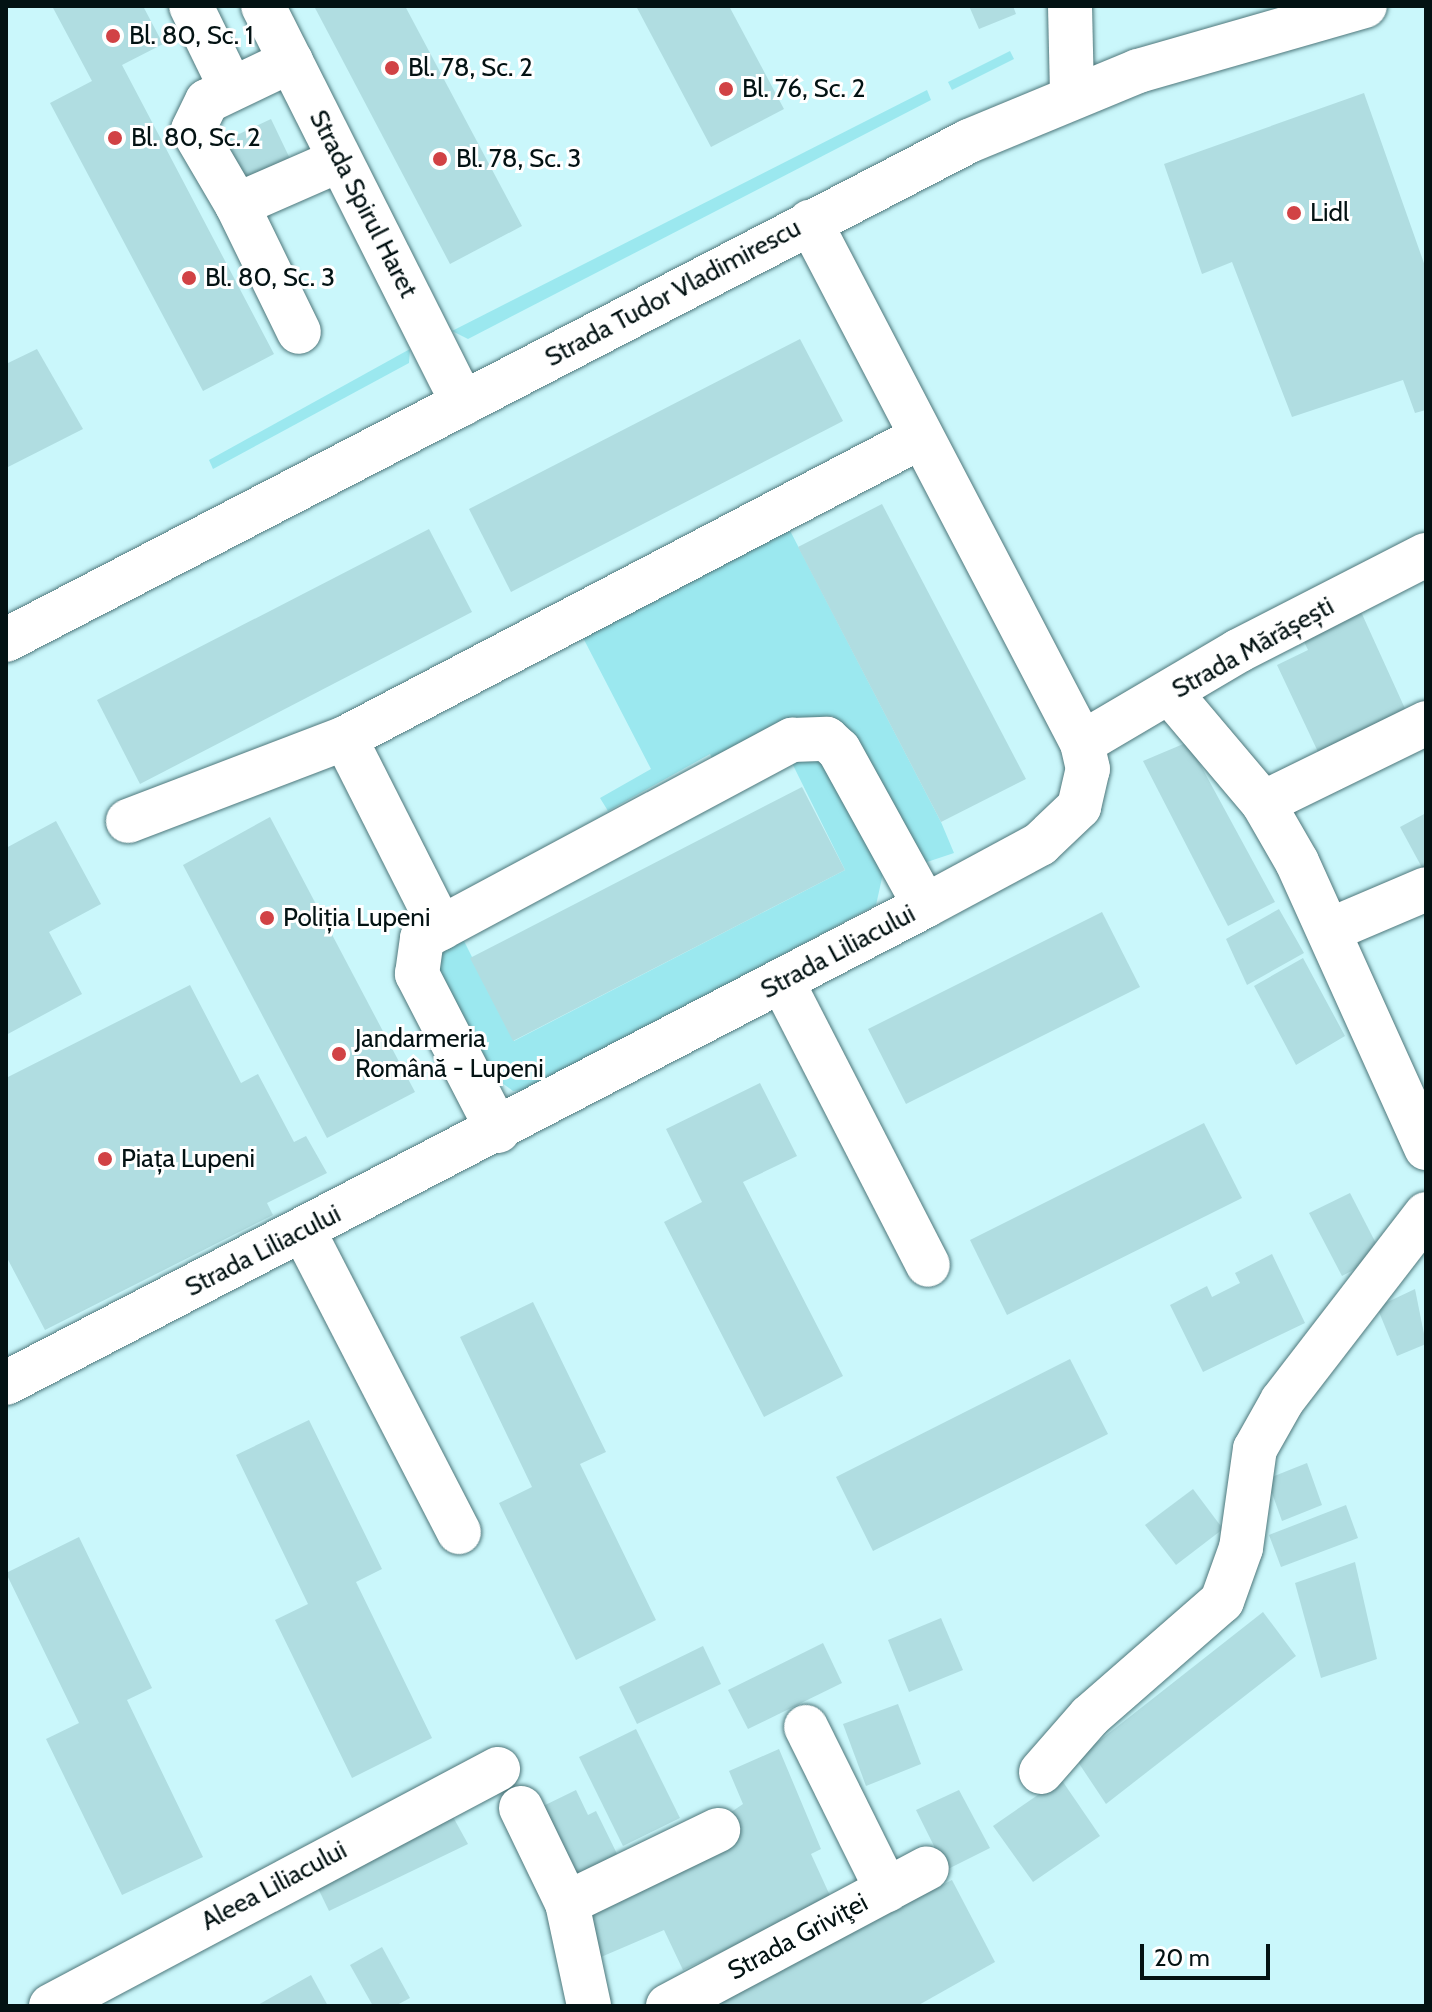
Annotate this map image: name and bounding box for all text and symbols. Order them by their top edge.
place label: Bl. 80, Sc. 1 [129,20,253,52]
marker: Bl. 80, Sc. 1 [104,27,122,45]
place label: Bl. 78, Sc. 2 [408,52,533,84]
marker: Bl. 78, Sc. 2 [383,59,401,77]
place label: Bl. 76, Sc. 2 [742,73,865,105]
marker: Bl. 76, Sc. 2 [717,80,735,98]
street label: Strada Spirul Haret [302,105,424,303]
place label: Bl. 80, Sc. 2 [131,122,261,154]
marker: Bl. 80, Sc. 2 [106,129,124,147]
place label: Bl. 78, Sc. 3 [456,143,581,175]
marker: Bl. 78, Sc. 3 [431,150,449,168]
place label: Lidl [1310,197,1349,229]
marker: Lidl [1285,204,1303,222]
street label: Strada Tudor Vladimirescu [540,212,806,374]
place label: Bl. 80, Sc. 3 [205,262,335,294]
marker: Bl. 80, Sc. 3 [180,269,198,287]
street label: Strada Mărășești [1167,591,1339,705]
street label: Strada Liliacului [756,898,920,1006]
place label: Poliția Lupeni [283,902,430,934]
marker: Poliția Lupeni [258,909,276,927]
place label: Jandarmeria Română - Lupeni [355,1023,544,1084]
marker: Jandarmeria Română - Lupeni [330,1045,348,1063]
place label: Piața Lupeni [121,1143,255,1175]
marker: Piața Lupeni [96,1150,114,1168]
street label: Strada Liliacului [180,1198,346,1304]
street label: Aleea Liliacului [196,1835,352,1937]
street label: Strada Griviţei [723,1887,873,1987]
scale bar [1144,1928,1274,1978]
text: 20 m [1154,1943,1210,1972]

